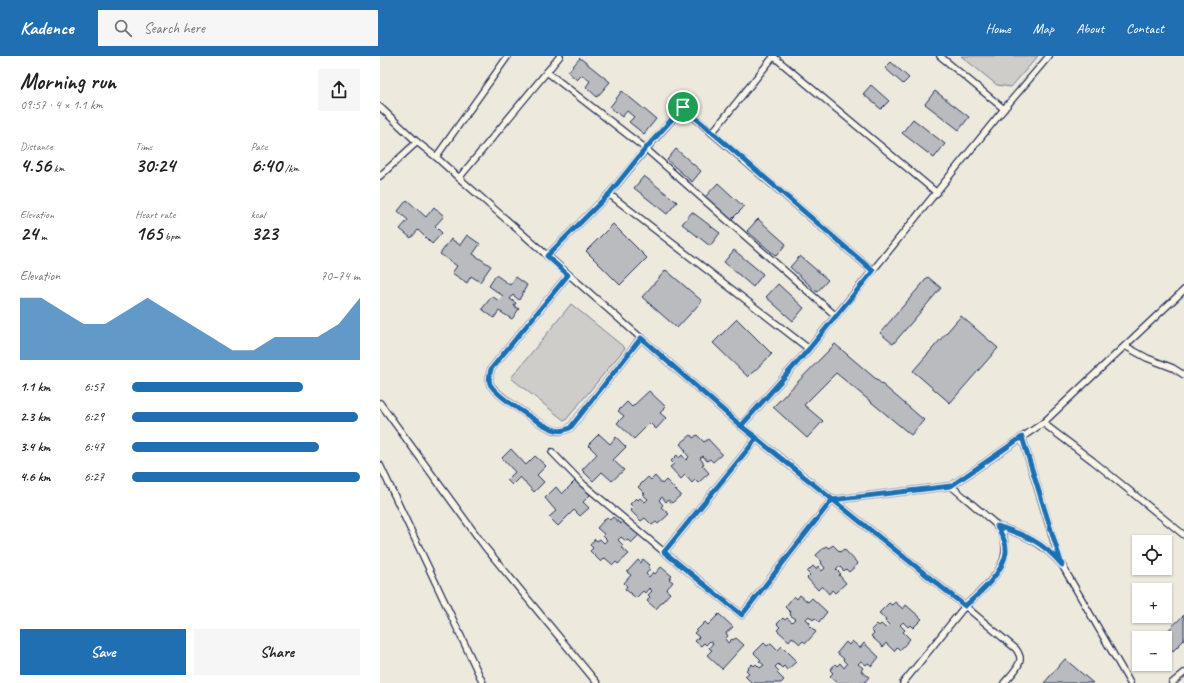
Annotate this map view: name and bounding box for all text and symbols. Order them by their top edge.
search box [98,10,378,46]
text: Kadence [20,16,74,40]
icon: search [112,17,134,39]
text: Search here [144,19,205,38]
text: Home [985,20,1011,37]
text: Map [1033,20,1054,37]
text: About [1076,20,1104,37]
text: Contact [1126,20,1164,37]
text: Morning run [20,68,116,96]
button: share [318,69,360,111]
pin [666,90,700,124]
icon: arrive [672,96,694,118]
text: 09:57 · 4 × 1.1 km [20,97,103,113]
text: Distance [20,139,53,153]
text: Time [135,139,152,153]
text: Pace [251,139,268,153]
text: 4.56 [20,153,51,178]
text: 30:24 [135,153,175,178]
text: 6:40 [251,153,282,178]
text: km [51,161,64,175]
text: /km [282,161,299,175]
text: Elevation [20,207,54,221]
text: Heart rate [135,207,175,221]
text: kcal [251,207,265,221]
text: 24 [20,221,38,246]
text: 165 [135,221,162,246]
text: 323 [251,221,278,246]
text: m [38,229,47,243]
text: bpm [162,229,180,243]
text: Elevation [20,268,60,284]
text: 70–74 m [320,268,360,284]
text: 1.1 km [20,379,50,395]
text: 6:57 [84,379,104,395]
text: 2.3 km [20,409,50,425]
text: 6:29 [84,409,104,425]
text: 3.4 km [20,439,50,455]
text: 6:47 [84,439,104,455]
text: 4.6 km [20,469,51,485]
text: 6:27 [84,469,104,485]
map controls [1132,535,1172,671]
button: locate [1132,535,1172,575]
button: + [1132,583,1172,623]
button: Save [20,629,186,675]
button: Share [194,629,360,675]
button: − [1132,631,1172,671]

